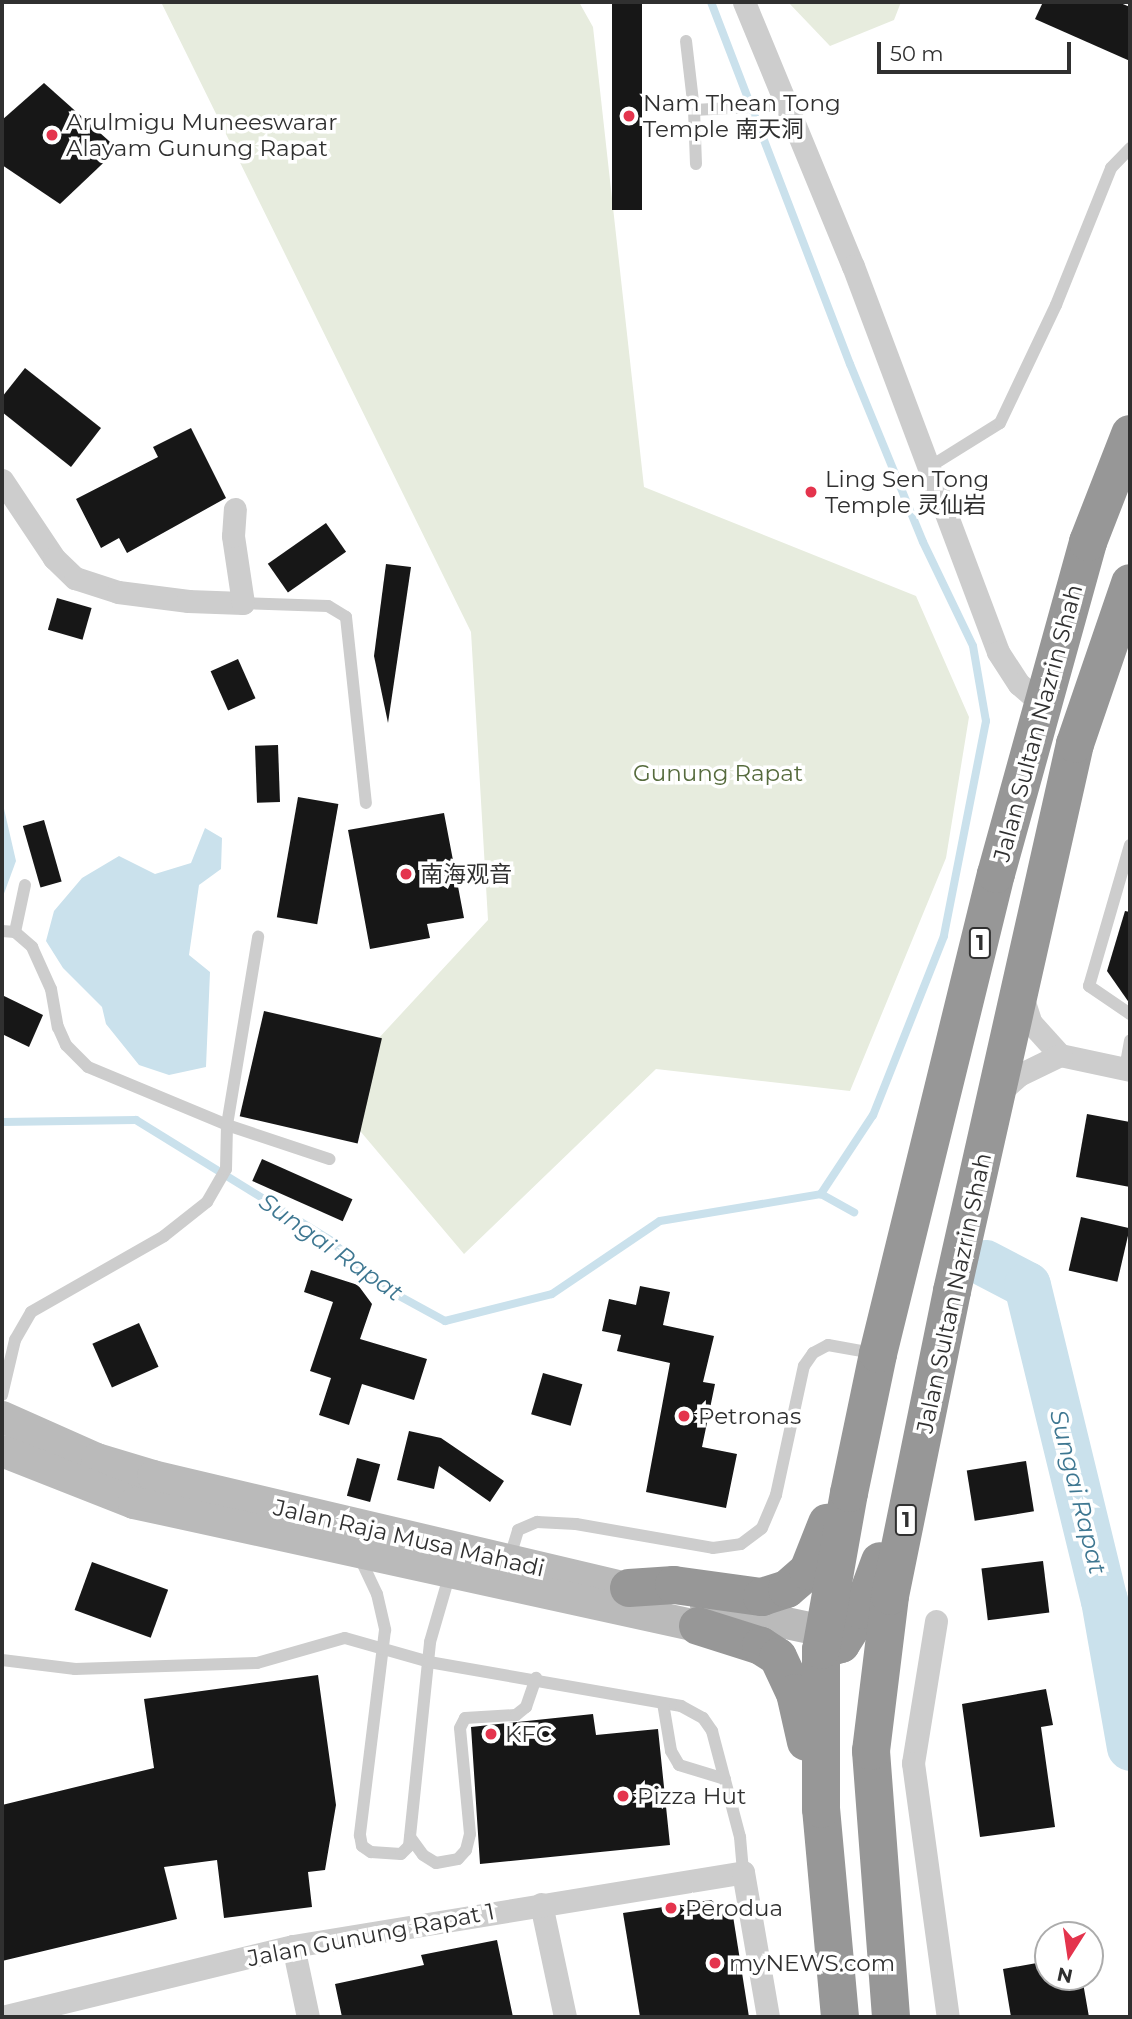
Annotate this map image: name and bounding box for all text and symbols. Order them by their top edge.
scale bar [880,28,1074,72]
text: 50 m [890,41,944,66]
place label: Nam Thean Tong Temple 南天洞 [643,89,841,143]
place label: Arulmigu Muneeswarar Alayam Gunung Rapat [66,108,337,162]
marker: Nam Thean Tong Temple 南天洞 [621,108,637,124]
marker: Arulmigu Muneeswarar Alayam Gunung Rapat [44,127,60,143]
place label: Ling Sen Tong Temple 灵仙岩 [825,465,989,519]
marker: Ling Sen Tong Temple 灵仙岩 [803,484,819,500]
street label: Jalan Sultan Nazrin Shah [988,581,1088,865]
park label: Gunung Rapat [633,759,803,787]
place label: 南海观音 [420,860,512,888]
marker: 南海观音 [398,866,414,882]
road number: 1 [968,926,992,960]
street label: Jalan Sultan Nazrin Shah [911,1150,997,1436]
water label: Sungai Rapat [254,1187,408,1307]
place label: Petronas [698,1402,801,1430]
water label: Sungai Rapat [1044,1407,1112,1577]
marker: Petronas [676,1408,692,1424]
street label: Jalan Raja Musa Mahadi [271,1493,547,1583]
road number: 1 [894,1502,918,1538]
place label: KFC [505,1720,552,1748]
marker: KFC [483,1726,499,1742]
place label: Pizza Hut [637,1782,746,1810]
marker: Pizza Hut [615,1788,631,1804]
place label: Perodua [685,1894,783,1922]
street label: Jalan Gunung Rapat 1 [245,1898,497,1972]
marker: Perodua [663,1900,679,1916]
north arrow [1034,1921,1104,1991]
place label: myNEWS.com [729,1949,895,1977]
marker: myNEWS.com [707,1955,723,1971]
text: N [1055,1962,1075,1988]

